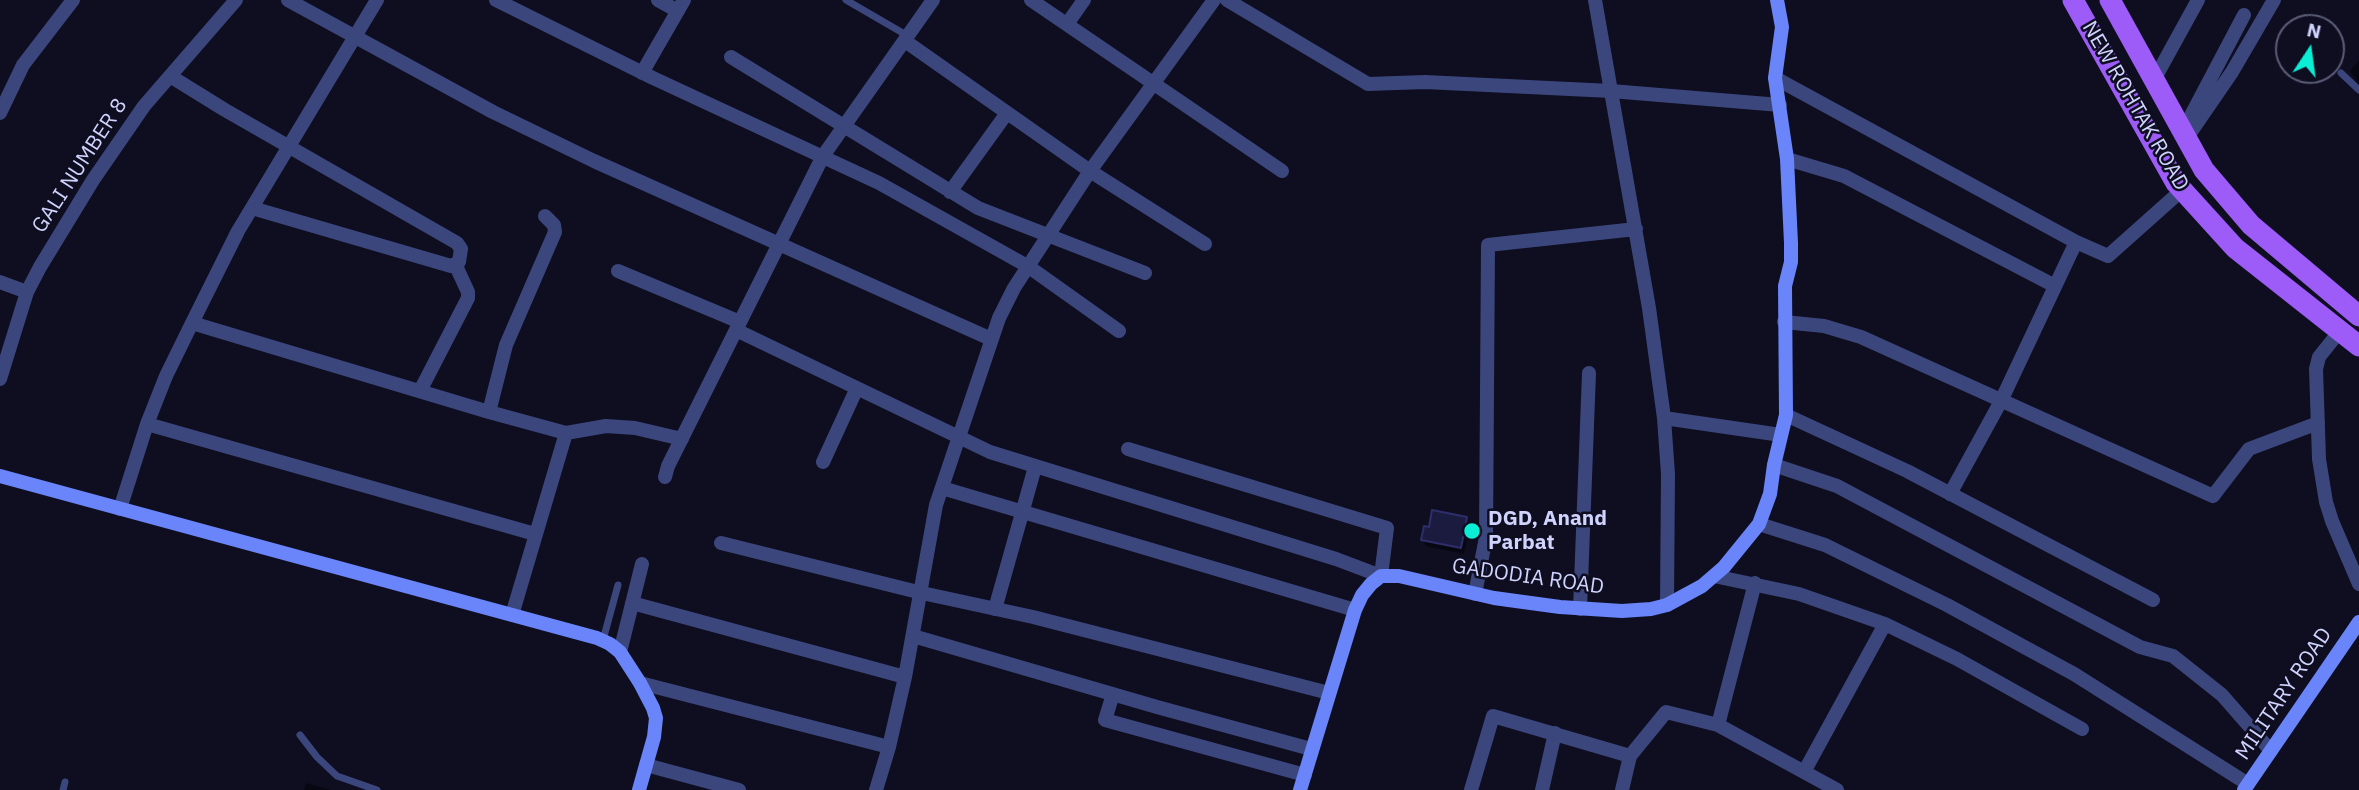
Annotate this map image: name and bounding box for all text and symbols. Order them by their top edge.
north arrow [2275,14,2345,84]
street label: NEW ROHTAK ROAD [2076,17,2194,195]
text: N [2305,17,2324,44]
street label: GALI NUMBER 8 [27,94,133,238]
place label: DGD, Anand Parbat [1488,506,1607,556]
marker: DGD, Anand Parbat [1462,521,1482,541]
street label: GADODIA ROAD [1450,554,1606,600]
street label: MILITARY ROAD [2231,623,2337,765]

